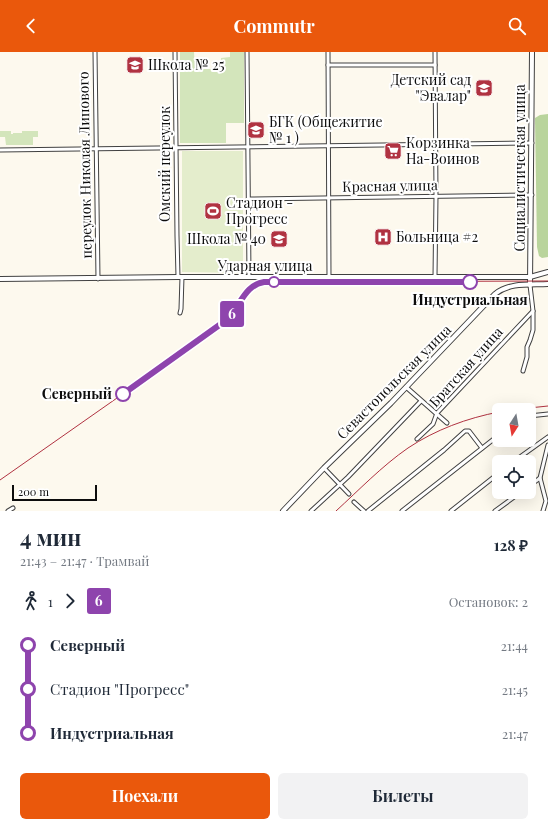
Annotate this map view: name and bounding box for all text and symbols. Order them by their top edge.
text: Commutr [233,14,315,38]
icon: back [20,15,42,37]
icon: search [506,15,528,37]
school or university icon: Школа № 25 [125,55,145,75]
place label: Школа № 25 [148,55,225,74]
place label: Детский сад "Эвалар" [391,70,472,105]
street label: переулок Николая Липового [73,71,96,259]
school or university icon: Детский сад "Эвалар" [474,78,494,98]
street label: Социалистическая улица [510,84,529,252]
street label: Омский переулок [155,106,174,222]
place label: БГК (Общежитие № 1 ) [269,112,383,147]
school or university icon: БГК (Общежитие № 1 ) [246,120,266,140]
place label: Корзинка На-Воинов [406,133,480,168]
supermarket icon: Корзинка На-Воинов [383,141,403,161]
street label: Красная улица [342,175,438,196]
place label: Стадион - Прогресс [226,193,293,228]
sports icon: Стадион - Прогресс [203,201,223,221]
hospital icon: Больница #2 [373,227,393,247]
place label: Больница #2 [396,227,479,246]
place label: Школа № 40 [187,229,266,248]
school or university icon: Школа № 40 [269,229,289,249]
street label: Ударная улица [217,256,312,275]
marker: Индустриальная [462,274,478,290]
unlabelled marker [268,276,280,288]
place label: Индустриальная [412,290,528,309]
line badge: 6 [219,301,245,327]
text: 6 [228,304,236,323]
street label: Севастопольская улица [332,320,455,443]
street label: Братская улица [425,322,507,411]
place label: Северный [42,384,112,403]
marker: Северный [115,386,131,402]
north arrow [492,403,536,447]
map controls [492,403,536,499]
button: locate [492,455,536,499]
scale bar [12,483,97,502]
text: 200 m [18,484,49,499]
text: 4 мин [20,522,81,552]
text: 128 ₽ [494,535,528,555]
text: 21:43 – 21:47 · Трамвай [20,552,149,569]
icon: walk [20,590,42,612]
icon: forward [59,590,81,612]
text: 6 [95,591,103,610]
text: 1 [48,593,53,610]
text: Остановок: 2 [449,593,528,610]
text: Северный [50,635,125,655]
text: 21:44 [501,637,528,654]
text: Стадион "Прогресс" [50,679,189,699]
text: 21:45 [502,681,528,698]
text: Индустриальная [50,723,174,743]
text: 21:47 [502,725,528,742]
button: Поехали [20,773,270,819]
button: Билеты [278,773,528,819]

